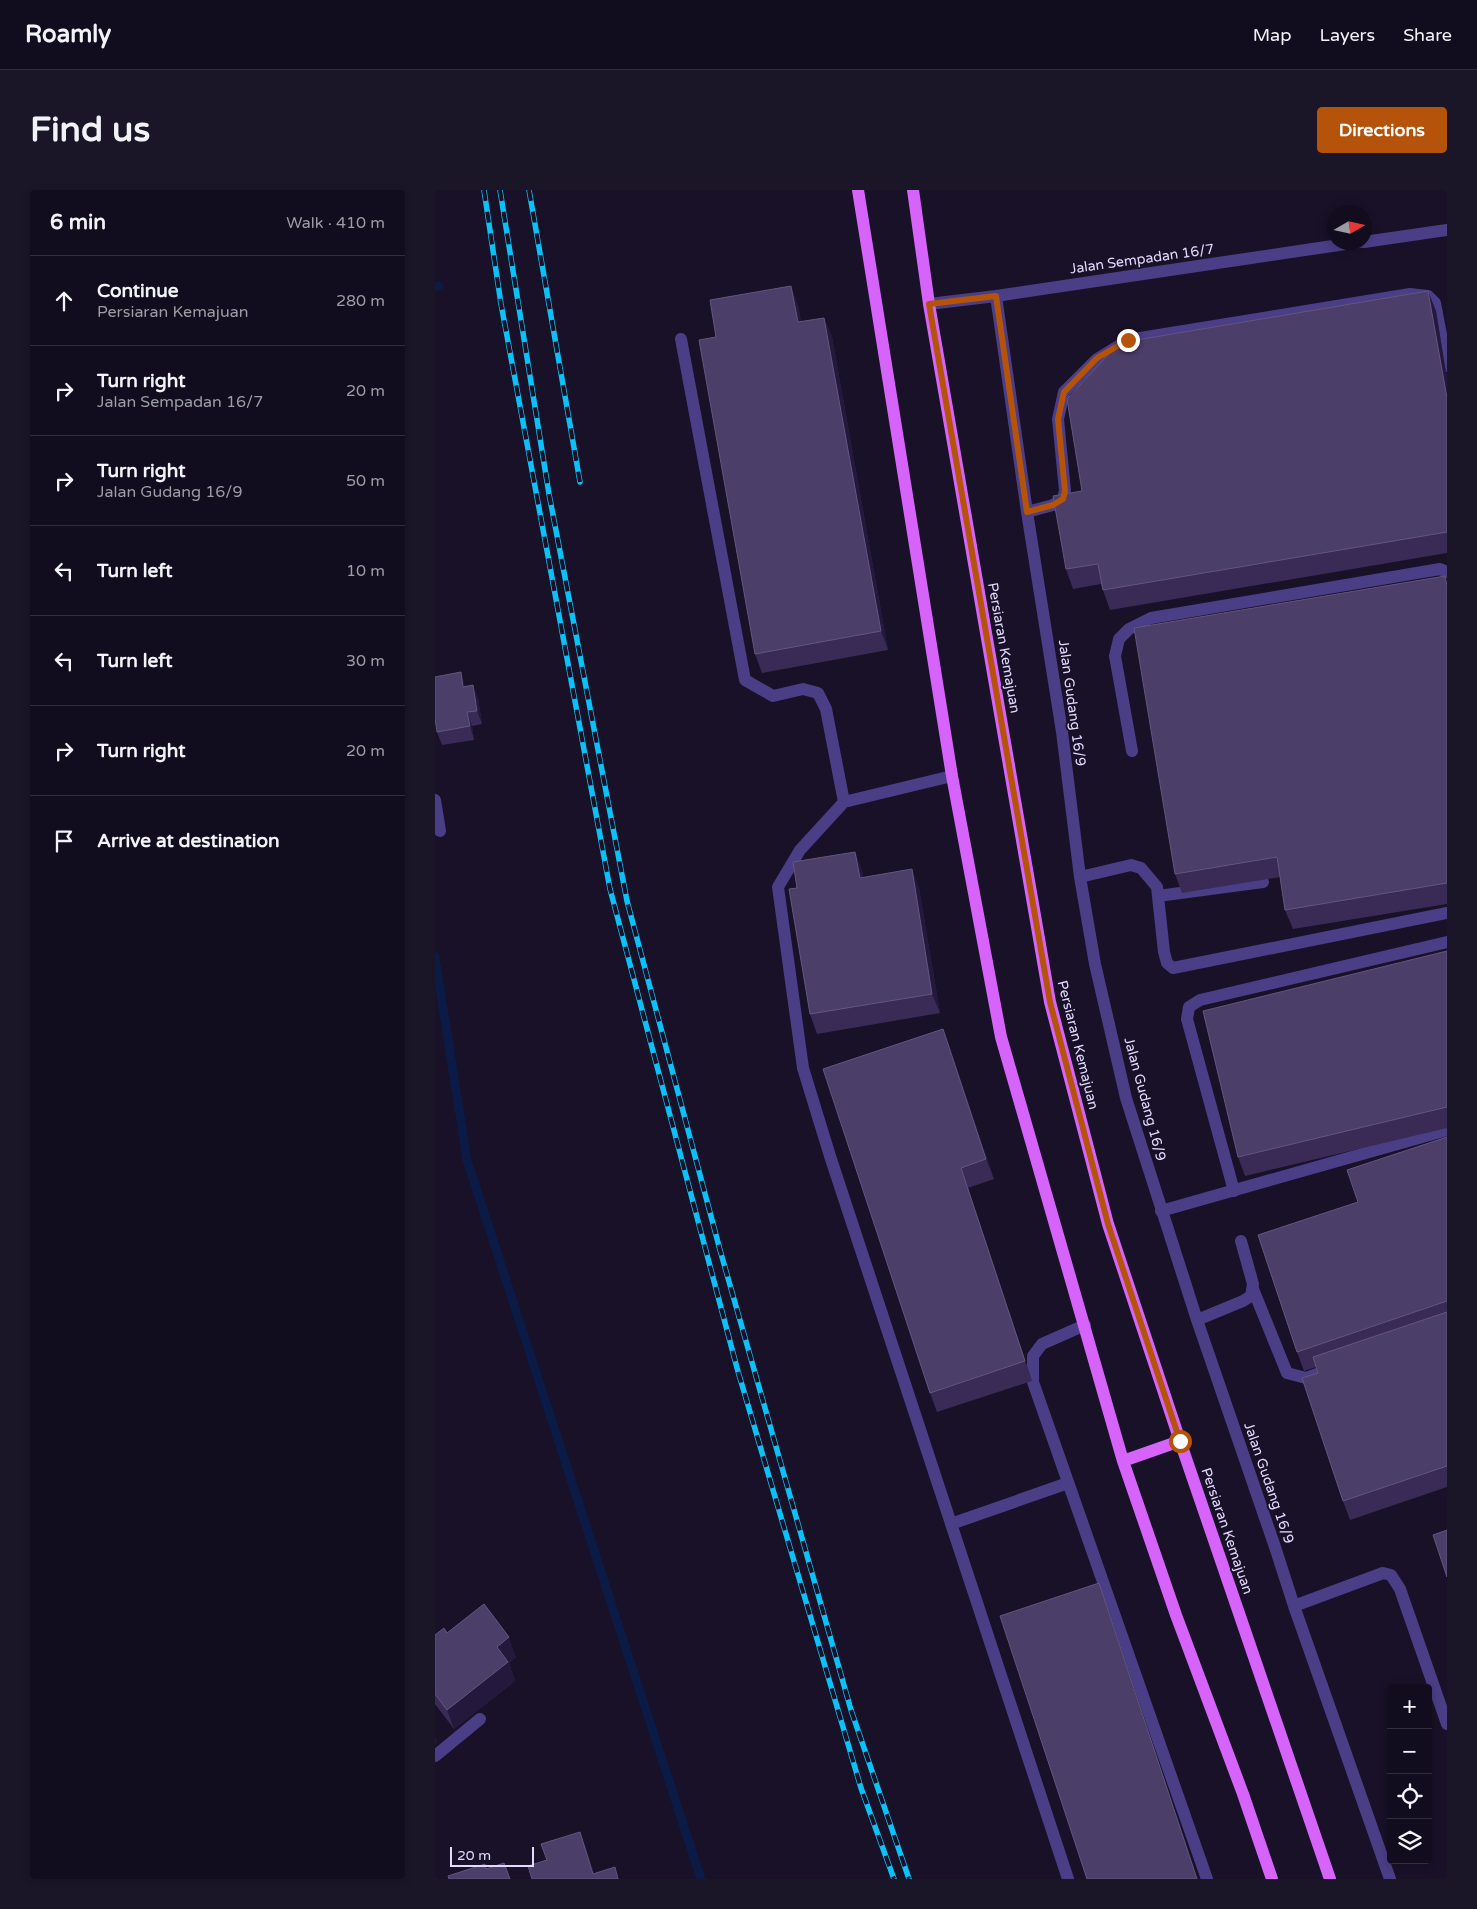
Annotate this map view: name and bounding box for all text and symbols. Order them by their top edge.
text: Roamly [25,20,111,49]
text: Map [1253,24,1292,46]
text: Layers [1320,24,1375,46]
text: Share [1403,24,1452,46]
button: Directions [1317,107,1447,153]
text: Find us [30,109,150,151]
north arrow [1327,205,1372,250]
text: 6 min [50,210,106,235]
text: Walk · 410 m [286,213,385,233]
street label: Jalan Sempadan 16/7 [1069,240,1215,278]
text: Continue [97,280,179,302]
icon: ahead [50,287,78,315]
text: 280 m [336,291,385,311]
text: Persiaran Kemajuan [97,302,248,322]
route end [1117,329,1140,352]
text: Turn right [97,370,185,392]
icon: right [50,377,78,405]
text: 20 m [346,381,385,401]
text: Jalan Sempadan 16/7 [97,392,263,412]
text: Turn right [97,460,185,482]
icon: right [50,467,78,495]
text: 50 m [346,471,385,491]
text: Jalan Gudang 16/9 [97,482,243,502]
icon: left [50,557,78,585]
text: Turn left [97,560,173,582]
text: 10 m [346,561,385,581]
street label: Persiaran Kemajuan [984,581,1024,715]
street label: Jalan Gudang 16/9 [1055,639,1089,767]
icon: left [50,647,78,675]
text: Turn left [97,650,173,672]
text: 30 m [346,651,385,671]
icon: right [50,737,78,765]
text: Turn right [97,740,185,762]
text: 20 m [346,741,385,761]
icon: arrive [50,827,78,855]
text: Arrive at destination [97,830,280,852]
street label: Persiaran Kemajuan [1054,979,1102,1111]
street label: Jalan Gudang 16/9 [1120,1035,1170,1163]
street label: Jalan Gudang 16/9 [1240,1420,1298,1546]
route start [1169,1430,1192,1453]
street label: Persiaran Kemajuan [1197,1466,1257,1596]
map controls [1387,1684,1432,1864]
button: + [1387,1684,1432,1729]
button: − [1387,1729,1432,1774]
button: locate [1387,1774,1432,1819]
button: layers [1387,1819,1432,1864]
scale bar [450,1844,534,1867]
text: 20 m [457,1847,491,1864]

